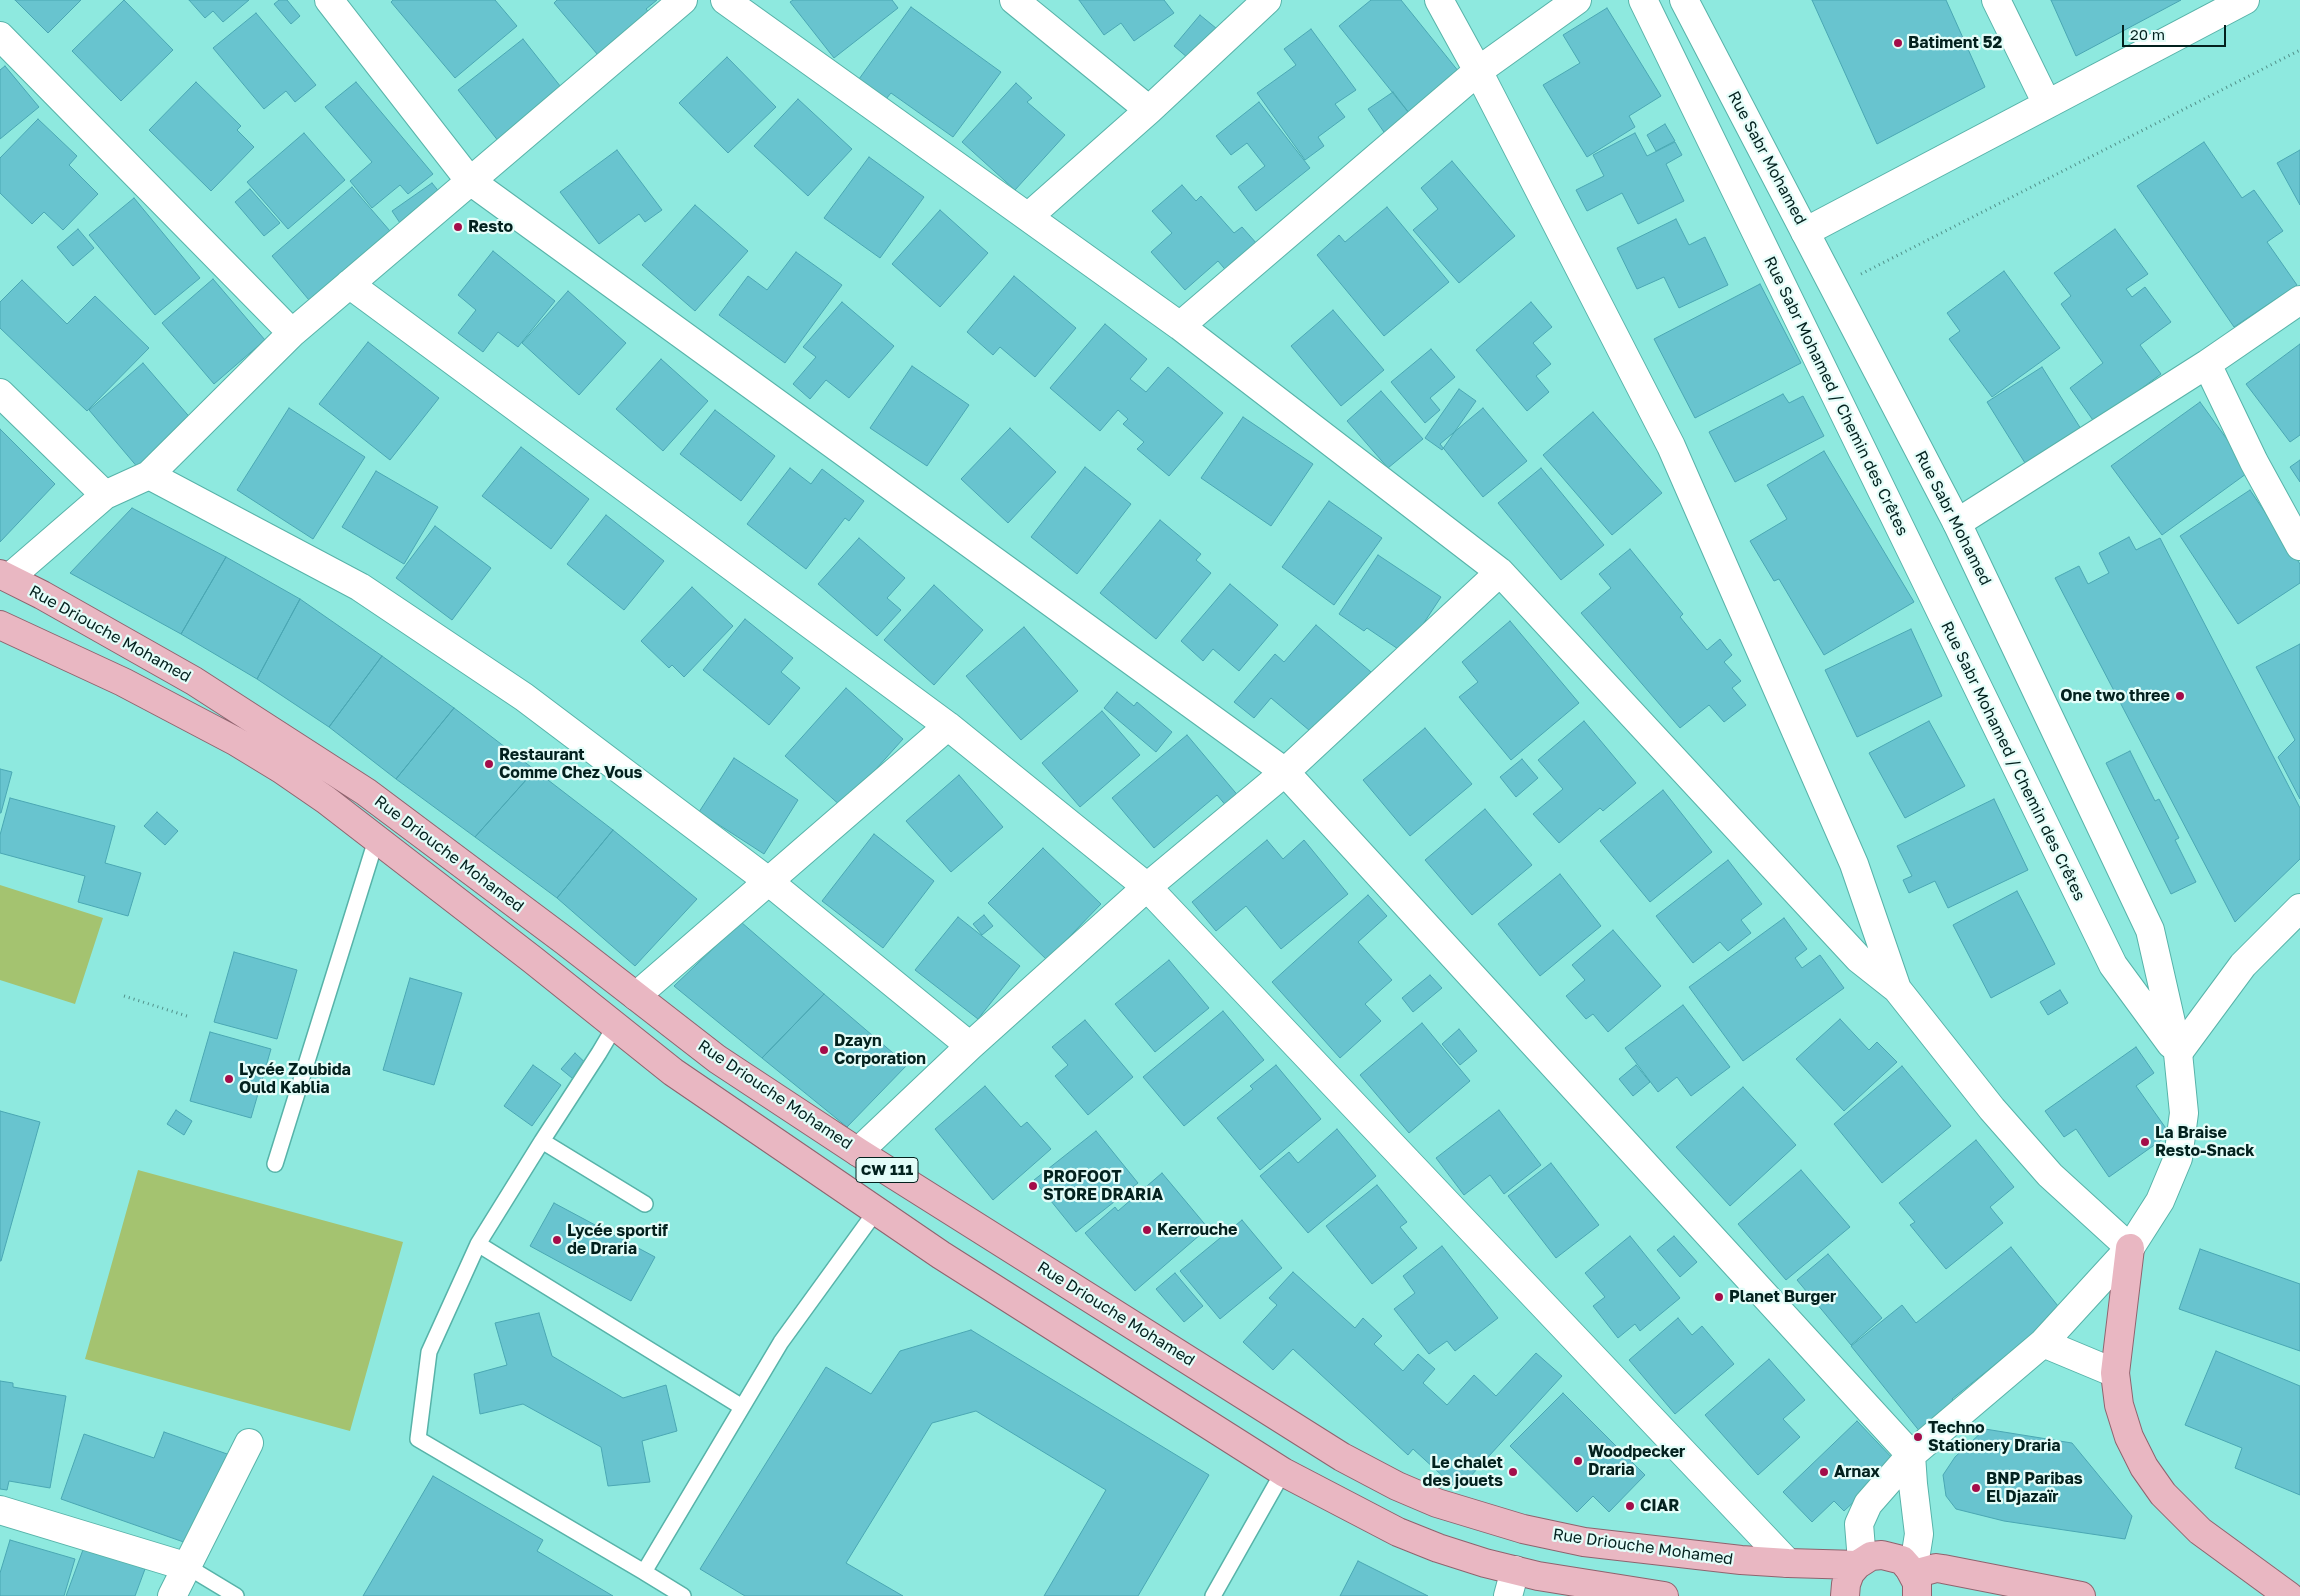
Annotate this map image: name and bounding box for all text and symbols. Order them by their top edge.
scale bar [2125,15,2229,47]
text: 20 m [2130,25,2165,43]
place label: Batiment 52 [1908,33,2002,53]
marker: Batiment 52 [1892,37,1904,49]
street label: Rue Sabr Mohamed [1724,88,1810,228]
place label: Resto [468,217,513,237]
marker: Resto [452,221,464,233]
street label: Rue Sabr Mohamed / Chemin des Crêtes [1760,253,1912,539]
street label: Rue Sabr Mohamed [1911,448,1995,588]
street label: Rue Driouche Mohamed [26,582,194,686]
street label: Rue Sabr Mohamed / Chemin des Crêtes [1937,618,2089,904]
place label: One two three [2060,686,2170,706]
marker: One two three [2174,690,2186,702]
place label: Restaurant Comme Chez Vous [499,745,642,783]
marker: Restaurant Comme Chez Vous [483,758,495,770]
street label: Rue Driouche Mohamed [371,792,527,916]
place label: Dzayn Corporation [834,1031,926,1069]
street label: Rue Driouche Mohamed [694,1036,856,1154]
marker: Dzayn Corporation [818,1044,830,1056]
place label: Lycée Zoubida Ould Kablia [239,1060,351,1098]
marker: Lycée Zoubida Ould Kablia [223,1073,235,1085]
place label: La Braise Resto-Snack [2155,1123,2254,1161]
marker: La Braise Resto-Snack [2139,1136,2151,1148]
road number: CW 111 [856,1158,918,1182]
place label: PROFOOT STORE DRARIA [1043,1167,1163,1205]
marker: PROFOOT STORE DRARIA [1027,1180,1039,1192]
place label: Kerrouche [1157,1220,1237,1240]
place label: Lycée sportif de Draria [567,1221,668,1259]
marker: Kerrouche [1141,1224,1153,1236]
marker: Lycée sportif de Draria [551,1234,563,1246]
street label: Rue Driouche Mohamed [1034,1258,1198,1370]
place label: Planet Burger [1729,1287,1836,1307]
marker: Planet Burger [1713,1291,1725,1303]
place label: Techno Stationery Draria [1928,1418,2061,1456]
marker: Techno Stationery Draria [1912,1431,1924,1443]
place label: Woodpecker Draria [1588,1442,1685,1480]
place label: Le chalet des jouets [1423,1453,1503,1491]
marker: Woodpecker Draria [1572,1455,1584,1467]
place label: Arnax [1834,1462,1880,1482]
marker: Le chalet des jouets [1507,1466,1519,1478]
marker: Arnax [1818,1466,1830,1478]
place label: BNP Paribas El Djazaïr [1986,1469,2083,1507]
marker: BNP Paribas El Djazaïr [1970,1482,1982,1494]
place label: CIAR [1640,1496,1679,1516]
marker: CIAR [1624,1500,1636,1512]
street label: Rue Driouche Mohamed [1552,1525,1734,1569]

